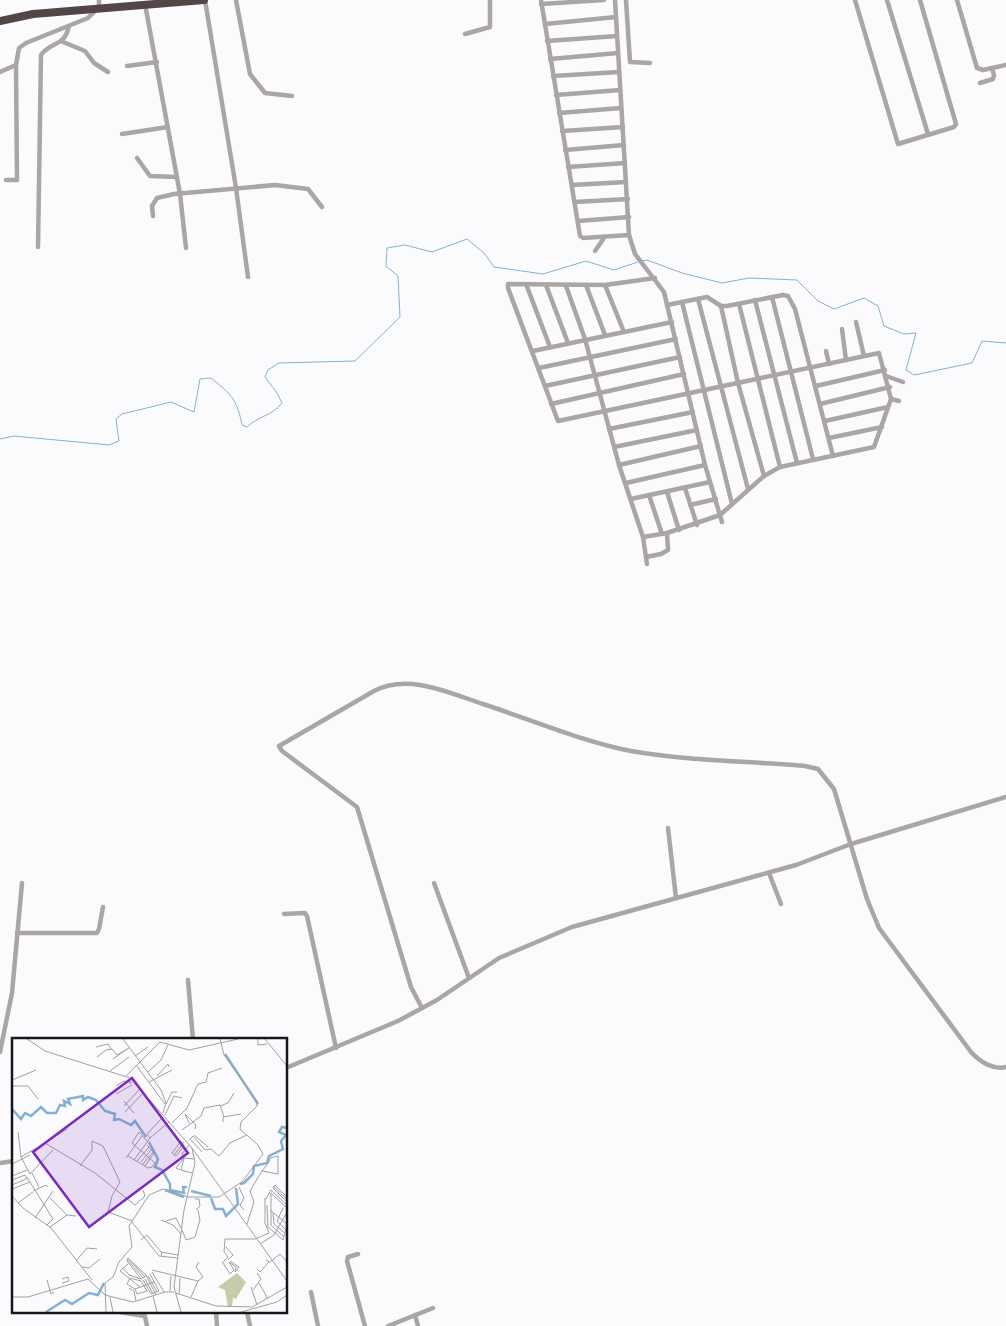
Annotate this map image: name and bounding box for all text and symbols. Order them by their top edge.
inset map [12,1038,288,1314]

